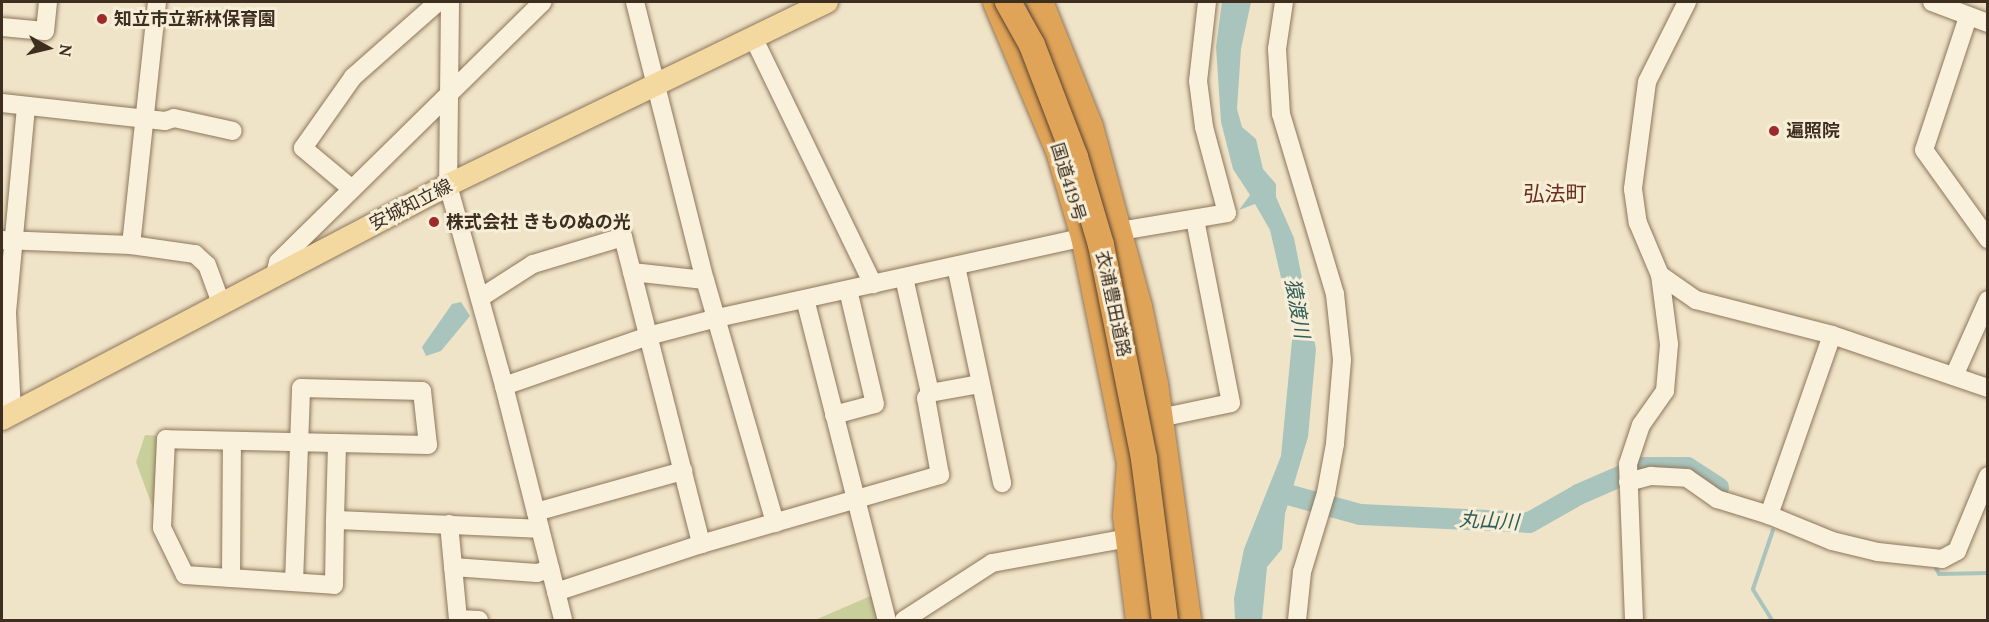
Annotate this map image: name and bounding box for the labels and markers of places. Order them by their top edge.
place label: 知立市立新林保育園 [114,8,276,30]
marker: 知立市立新林保育園 [95,12,109,26]
place label: 遍照院 [1786,120,1840,142]
marker: 遍照院 [1767,124,1781,138]
place label: 株式会社 きものぬの光 [446,211,631,233]
marker: 株式会社 きものぬの光 [427,215,441,229]

